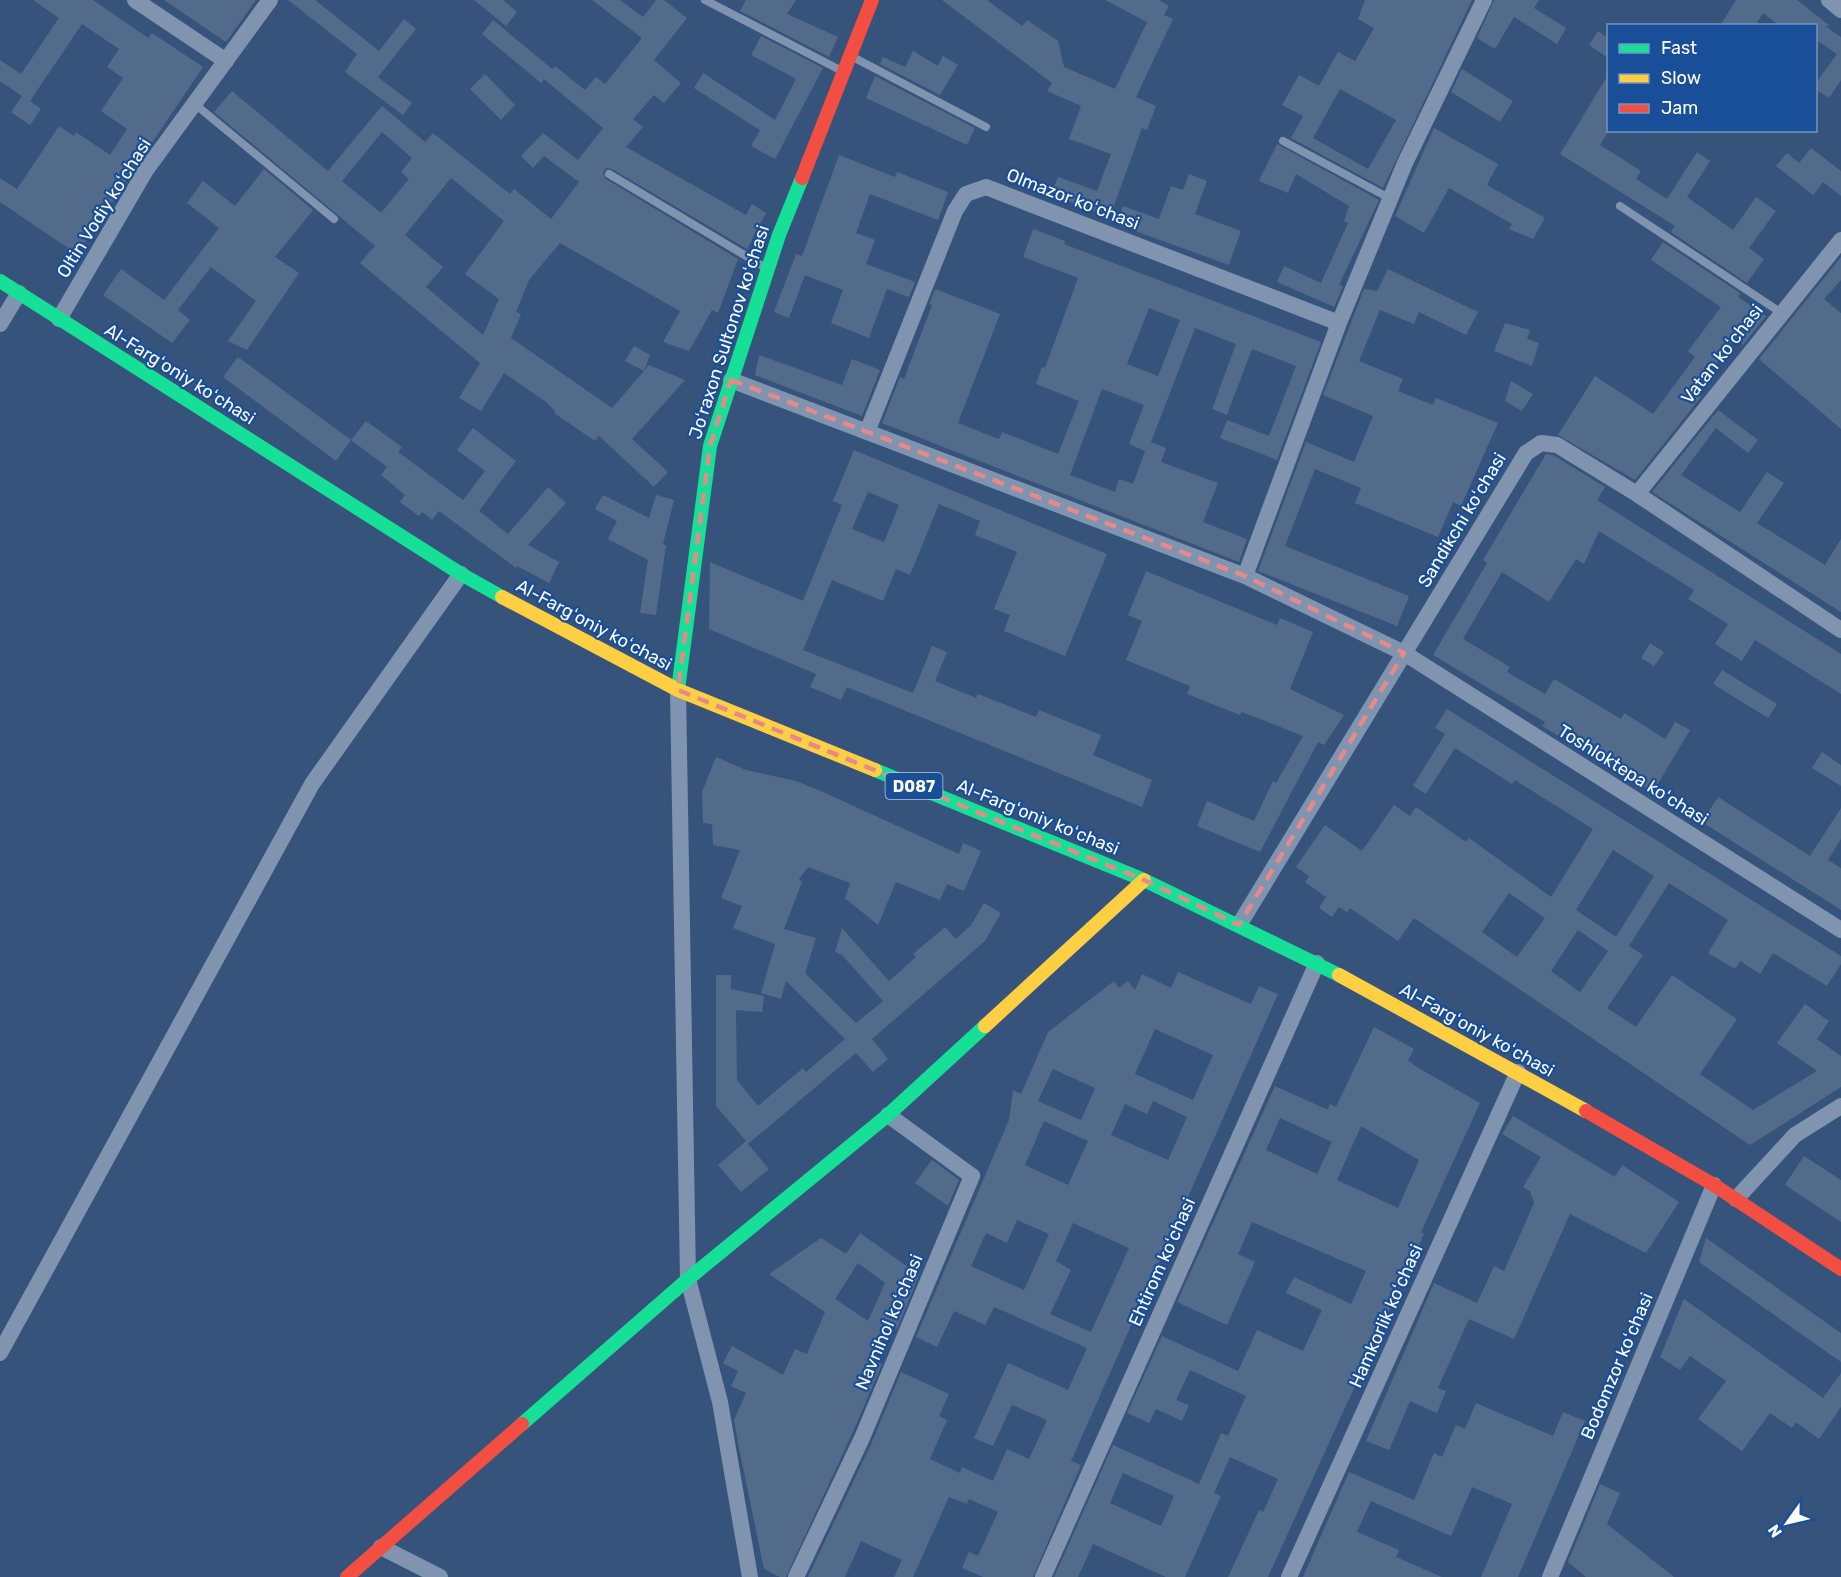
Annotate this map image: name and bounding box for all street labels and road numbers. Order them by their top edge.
street label: Oltin Vodiy koʻchasi [52,134,156,282]
street label: Olmazor koʻchasi [1004,164,1142,234]
street label: Joʻraxon Sultonov koʻchasi [684,222,774,442]
street label: Vatan koʻchasi [1676,300,1768,408]
street label: Al-Fargʻoniy koʻchasi [101,319,259,429]
street label: Sandikchi koʻchasi [1413,449,1511,591]
street label: Al-Fargʻoniy koʻchasi [512,575,676,675]
street label: Toshloktepa koʻchasi [1554,720,1712,830]
road number: D087 [886,773,942,799]
street label: Al-Fargʻoniy koʻchasi [954,774,1122,860]
street label: Al-Fargʻoniy koʻchasi [1396,978,1558,1082]
street label: Ehtirom koʻchasi [1124,1194,1200,1330]
street label: Hamkorlik koʻchasi [1345,1241,1427,1391]
street label: Navnihol koʻchasi [851,1251,927,1393]
street label: Bodomzor koʻchasi [1576,1289,1658,1443]

